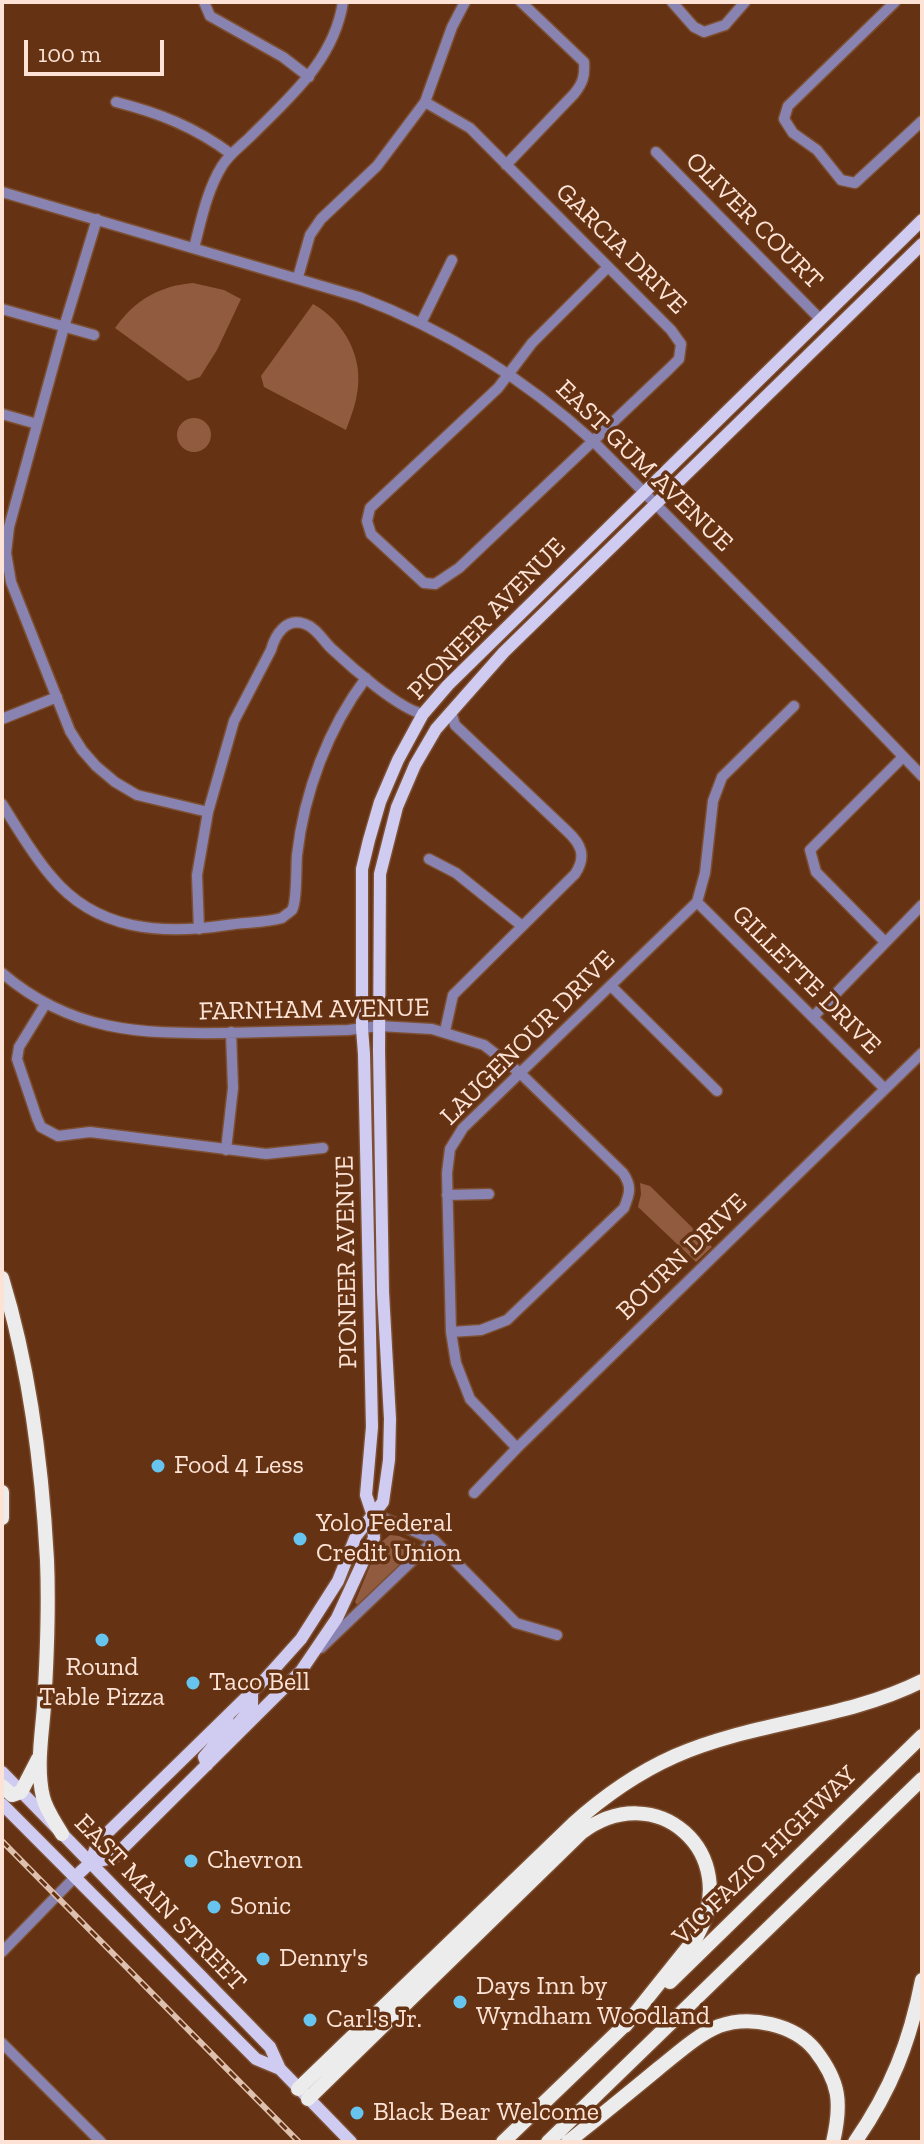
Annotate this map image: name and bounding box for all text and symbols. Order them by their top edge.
scale bar [28,24,168,74]
text: 100 m [38,39,101,68]
street label: OLIVER COURT [679,146,829,296]
street label: GARCIA DRIVE [549,177,693,321]
street label: EAST GUM AVENUE [549,374,739,558]
street label: PIONEER AVENUE [402,531,572,707]
street label: GILLETTE DRIVE [725,899,887,1061]
street label: LAUGENOUR DRIVE [434,944,622,1132]
street label: FARNHAM AVENUE [198,992,430,1028]
street label: PIONEER AVENUE [330,1155,364,1369]
street label: BOURN DRIVE [610,1187,754,1327]
place label: Food 4 Less [174,1450,304,1482]
marker: Food 4 Less [149,1457,167,1475]
place label: Yolo Federal Credit Union [316,1508,461,1570]
marker: Yolo Federal Credit Union [291,1530,309,1548]
marker: Round Table Pizza [93,1631,111,1649]
place label: Round Table Pizza [39,1652,165,1714]
place label: Taco Bell [209,1667,310,1699]
marker: Taco Bell [184,1674,202,1692]
street label: VIC FAZIO HIGHWAY [666,1760,864,1952]
street label: EAST MAIN STREET [68,1808,252,1998]
place label: Chevron [207,1845,302,1877]
marker: Chevron [182,1852,200,1870]
place label: Sonic [230,1891,291,1923]
marker: Sonic [205,1898,223,1916]
place label: Denny's [279,1943,368,1975]
marker: Denny's [254,1950,272,1968]
place label: Days Inn by Wyndham Woodland [476,1971,710,2032]
marker: Days Inn by Wyndham Woodland [451,1993,469,2011]
place label: Carl's Jr. [326,2004,422,2036]
marker: Carl's Jr. [301,2011,319,2029]
place label: Black Bear Welcome [373,2097,599,2129]
marker: Black Bear Welcome [348,2104,366,2122]

